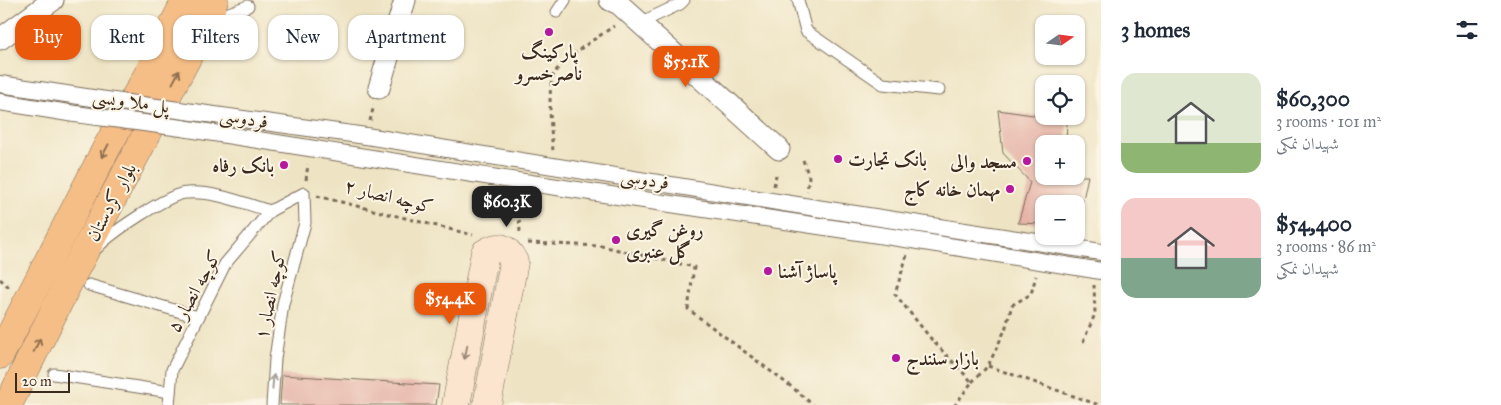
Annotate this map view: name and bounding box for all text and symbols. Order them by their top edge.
chip: Buy [15,15,81,60]
chip: Rent [91,15,163,60]
chip: Filters [173,15,258,60]
chip: New [268,15,338,60]
chip: Apartment [348,15,464,60]
north arrow [1035,15,1085,65]
map controls [1035,15,1085,245]
icon: filters [1453,16,1481,44]
text: 3 homes [1121,17,1190,43]
marker: پارکینگ ناصرخسرو [543,26,555,38]
place label: پارکینگ ناصرخسرو [514,39,583,86]
pin: $55.1K [645,46,727,88]
text: $55.1K [663,52,709,71]
one-way arrow [172,70,182,85]
button: locate [1035,75,1085,125]
street label: پل ملا ویسی [91,84,172,120]
text: $60,300 [1276,86,1350,112]
icon: home [1161,93,1221,153]
street label: فردوسی [218,103,270,135]
text: 3 rooms · 101 m² [1276,112,1381,131]
text: شهیدان نمکی [1276,134,1339,153]
button: + [1035,135,1085,185]
one-way arrow [100,144,110,159]
place label: بانک تجارت [848,148,927,171]
place label: مسجد والی [949,150,1017,173]
marker: بانک تجارت [832,153,844,165]
place label: بانک رفاه [212,154,274,177]
marker: مسجد والی [1021,155,1033,167]
street label: بلوار کردستان [81,159,141,245]
marker: بانک رفاه [278,159,290,171]
street label: فردوسی [619,164,671,196]
street label: کوچه انصار ۲ [342,174,436,220]
place label: مهمان خانه کاج [904,178,1001,207]
marker: مهمان خانه کاج [1004,183,1016,195]
pin: $60.3K [466,186,548,228]
text: $60.3K [483,192,531,211]
button: − [1035,195,1085,245]
text: $54,400 [1276,211,1352,237]
place label: روغن گیری گل عنبری [626,218,704,265]
icon: home [1161,218,1221,278]
marker: روغن گیری گل عنبری [610,234,622,246]
text: 3 rooms · 86 m² [1276,237,1376,256]
street label: کوچه انصار ۵ [162,246,228,337]
street label: کوچه انصار ۱ [249,248,293,342]
text: شهیدان نمکی [1276,259,1339,278]
place label: پاساژ آشنا [778,260,838,286]
marker: پاساژ آشنا [762,265,774,277]
pin: $54.4K [409,282,491,325]
text: $54.4K [425,289,475,308]
one-way arrow [32,338,42,353]
one-way arrow [461,344,471,360]
place label: بازار سنندج [906,347,979,376]
marker: بازار سنندج [890,352,902,364]
scale bar [15,370,70,393]
text: 20 m [22,373,52,390]
one-way arrow [269,374,278,390]

